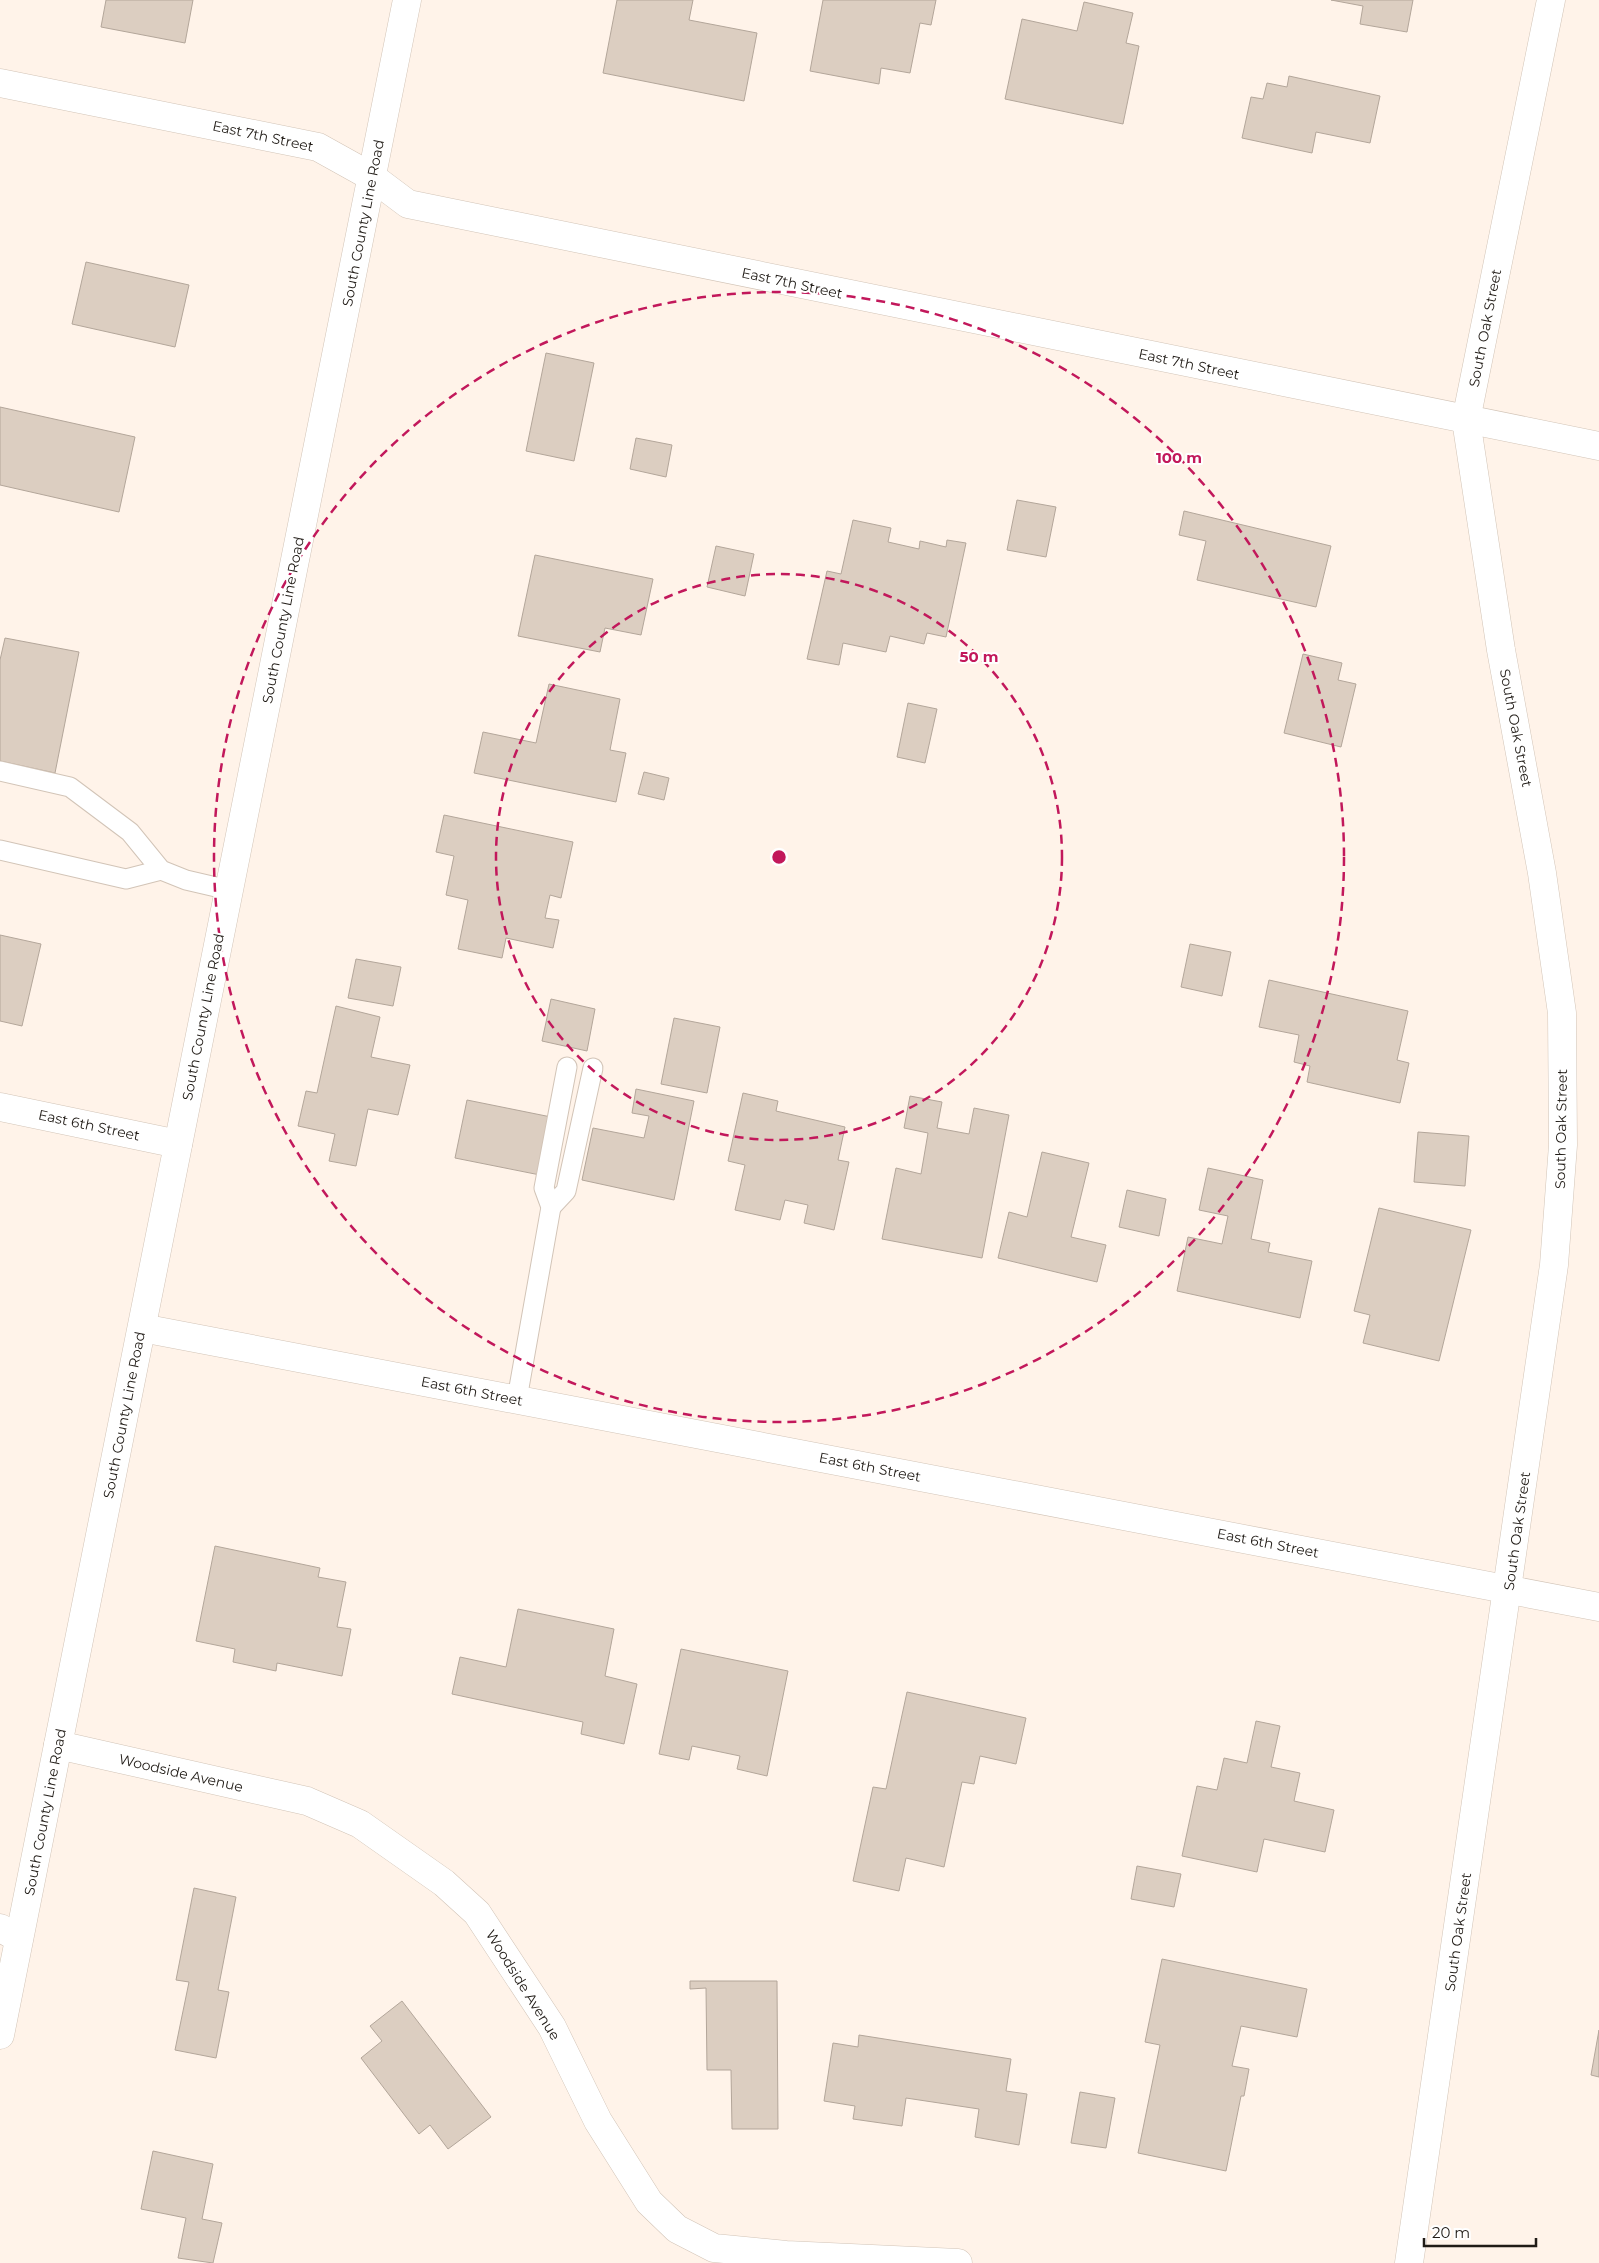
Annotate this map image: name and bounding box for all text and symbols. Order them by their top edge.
street label: East 7th Street [211,117,315,156]
street label: South County Line Road [338,138,388,308]
street label: East 7th Street [740,264,844,303]
street label: South Oak Street [1465,267,1505,389]
street label: East 7th Street [1137,345,1241,384]
text: 100 m [1156,448,1202,467]
street label: South County Line Road [258,535,308,705]
text: 50 m [959,647,999,666]
street label: South Oak Street [1496,667,1536,789]
centre of rings [770,848,788,866]
street label: South County Line Road [178,932,228,1102]
street label: South Oak Street [1551,1069,1571,1189]
street label: East 6th Street [37,1105,142,1145]
street label: South County Line Road [99,1330,149,1500]
street label: East 6th Street [420,1372,525,1410]
street label: East 6th Street [818,1448,923,1486]
street label: South Oak Street [1500,1470,1534,1592]
street label: East 6th Street [1216,1524,1321,1562]
street label: South County Line Road [20,1727,70,1897]
street label: Woodside Avenue [117,1750,245,1796]
street label: South Oak Street [1441,1871,1475,1993]
street label: Woodside Avenue [482,1926,564,2044]
scale bar [1424,2216,1536,2248]
text: 20 m [1432,2223,1470,2242]

